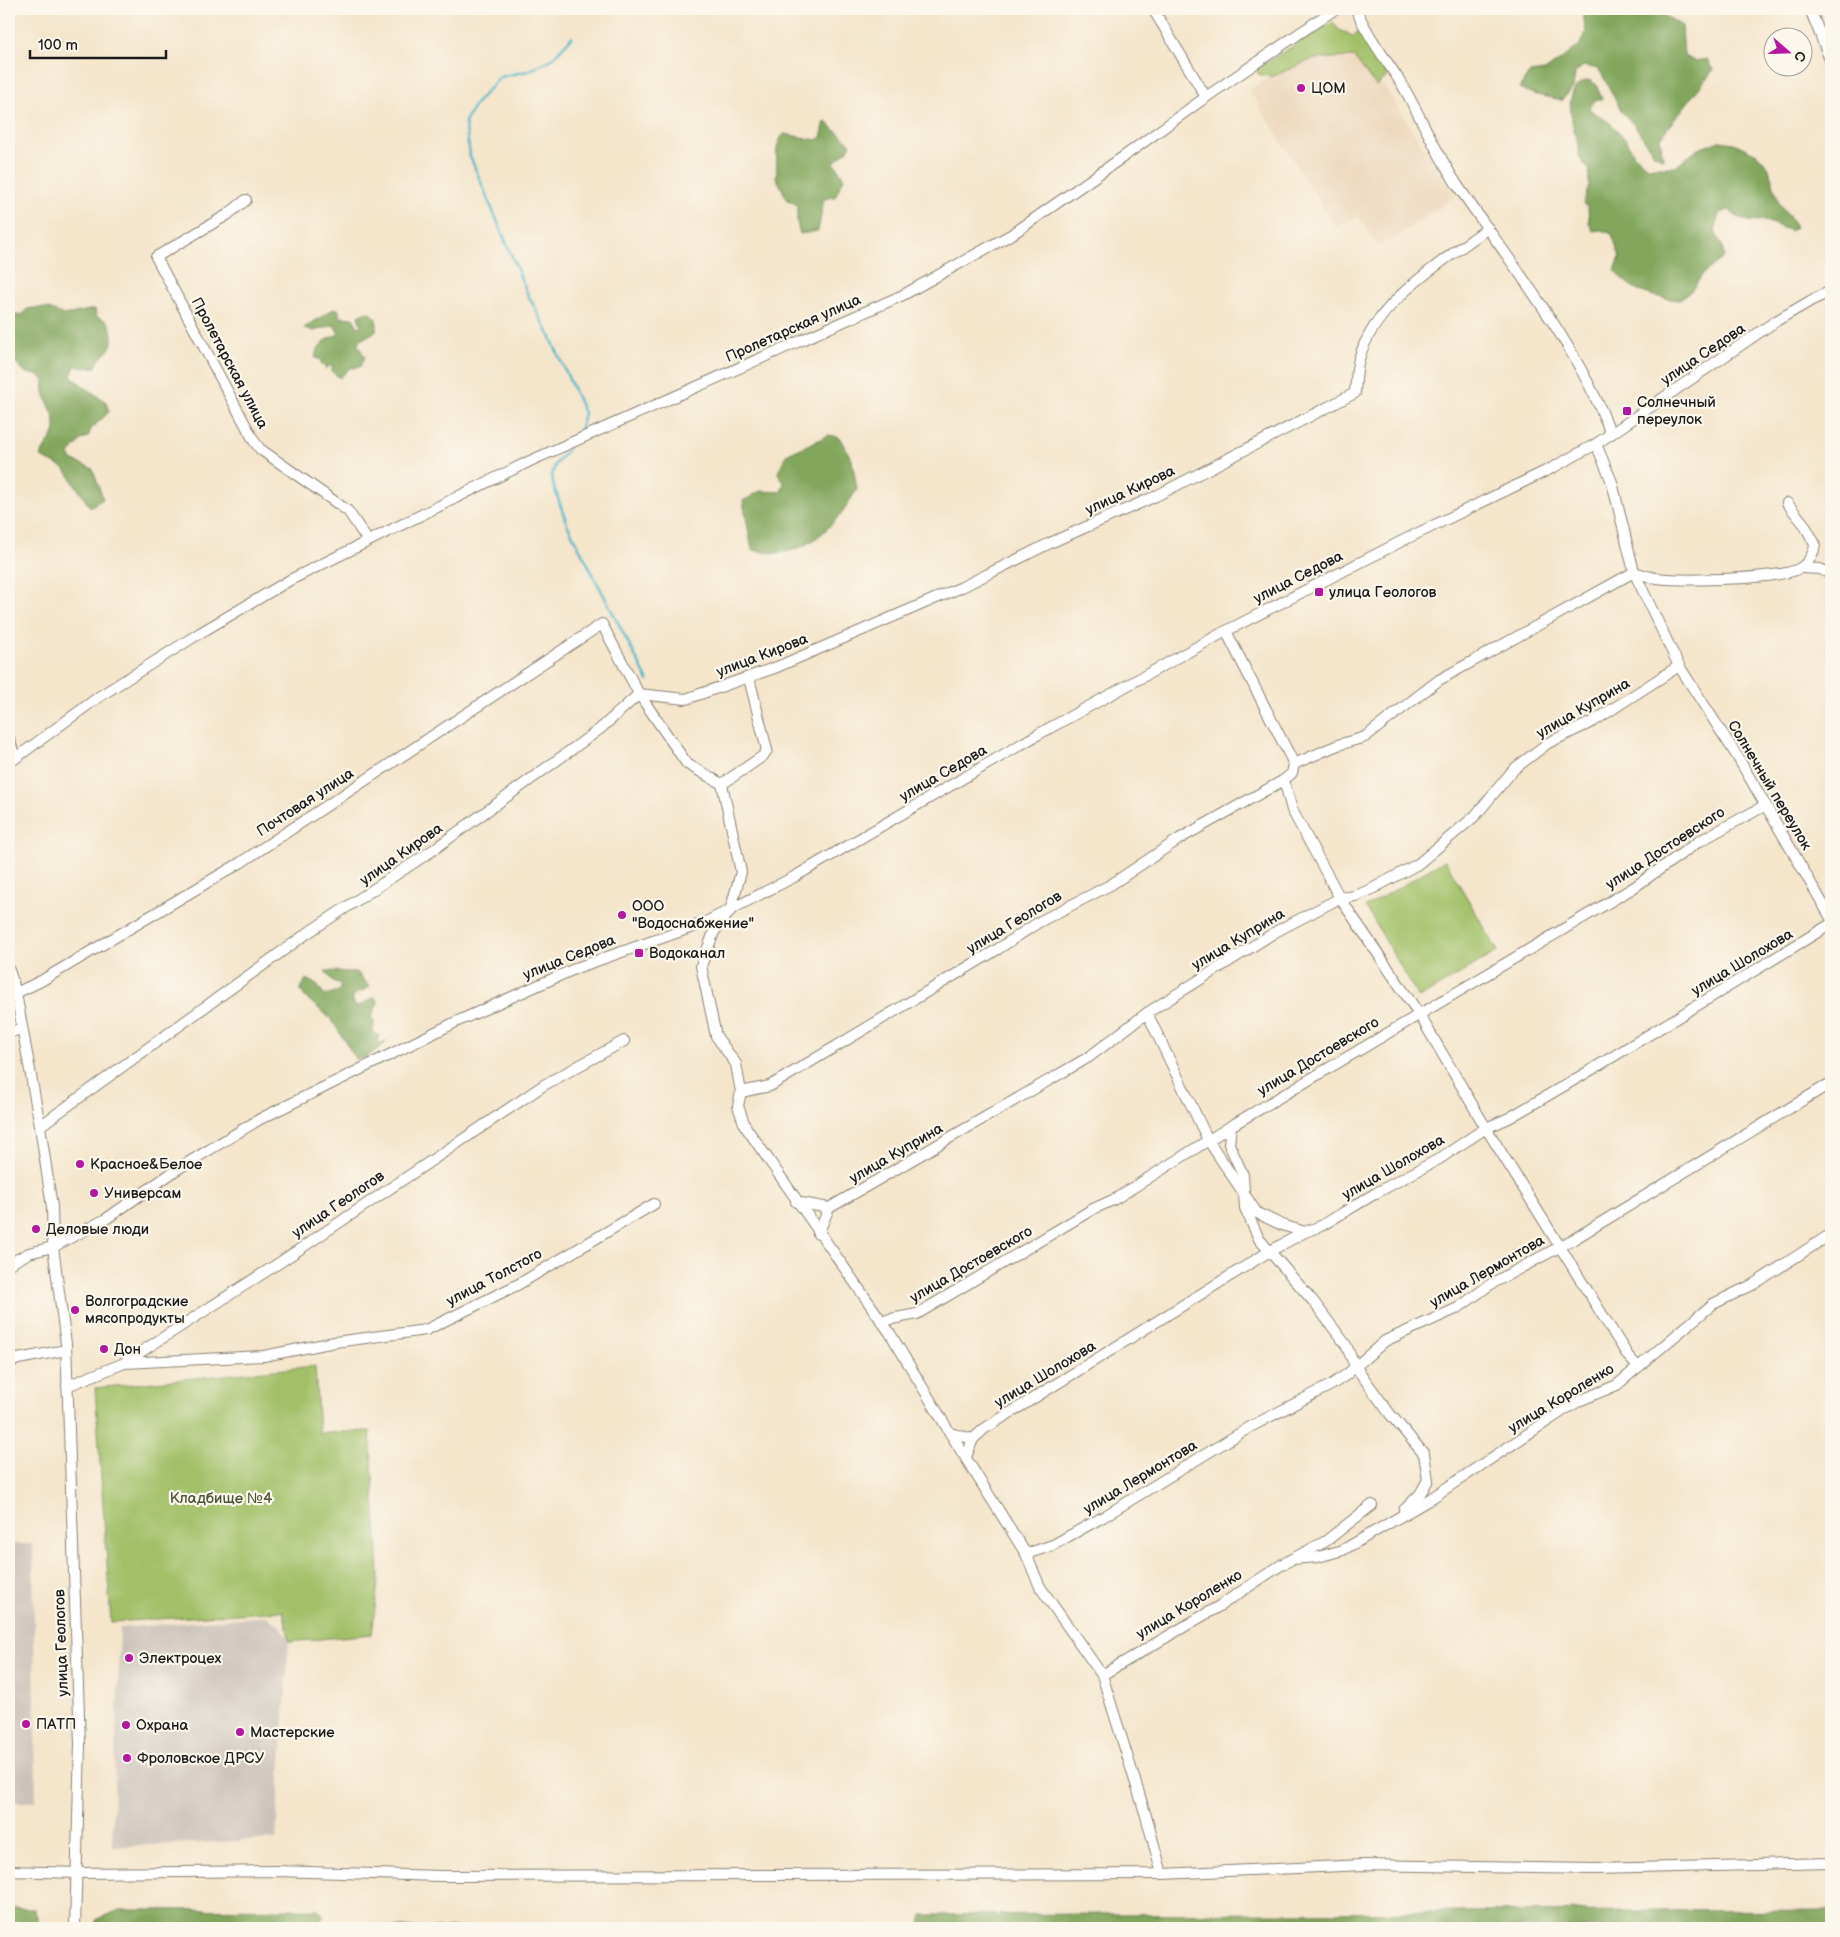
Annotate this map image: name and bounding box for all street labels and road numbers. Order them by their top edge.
street label: Пролетарская улица [723,290,864,367]
street label: Пролетарская улица [187,294,272,432]
street label: улица Седова [1657,319,1749,390]
street label: улица Кирова [1082,461,1178,519]
street label: улица Седова [1250,547,1346,608]
street label: улица Кирова [714,629,811,682]
street label: улица Куприна [1533,674,1634,743]
street label: Солнечный переулок [1723,717,1816,854]
street label: улица Седова [896,741,990,806]
street label: Почтовая улица [253,764,357,841]
street label: улица Достоевского [1602,803,1729,894]
street label: улица Кирова [356,819,446,890]
street label: улица Геологов [963,887,1065,958]
street label: улица Куприна [1188,904,1288,975]
street label: улица Шолохова [1688,925,1797,1000]
street label: улица Седова [520,930,618,985]
street label: улица Достоевского [1254,1013,1383,1100]
street label: улица Куприна [846,1119,947,1188]
street label: улица Шолохова [1339,1130,1448,1204]
street label: улица Геологов [288,1166,388,1242]
street label: улица Достоевского [907,1222,1036,1307]
street label: улица Лермонтова [1426,1231,1548,1312]
street label: улица Толстого [443,1244,545,1311]
street label: улица Шолохова [991,1337,1100,1412]
street label: улица Короленко [1505,1359,1618,1438]
street label: улица Лермонтова [1080,1436,1201,1519]
street label: улица Короленко [1133,1565,1246,1644]
street label: улица Геологов [50,1589,73,1697]

